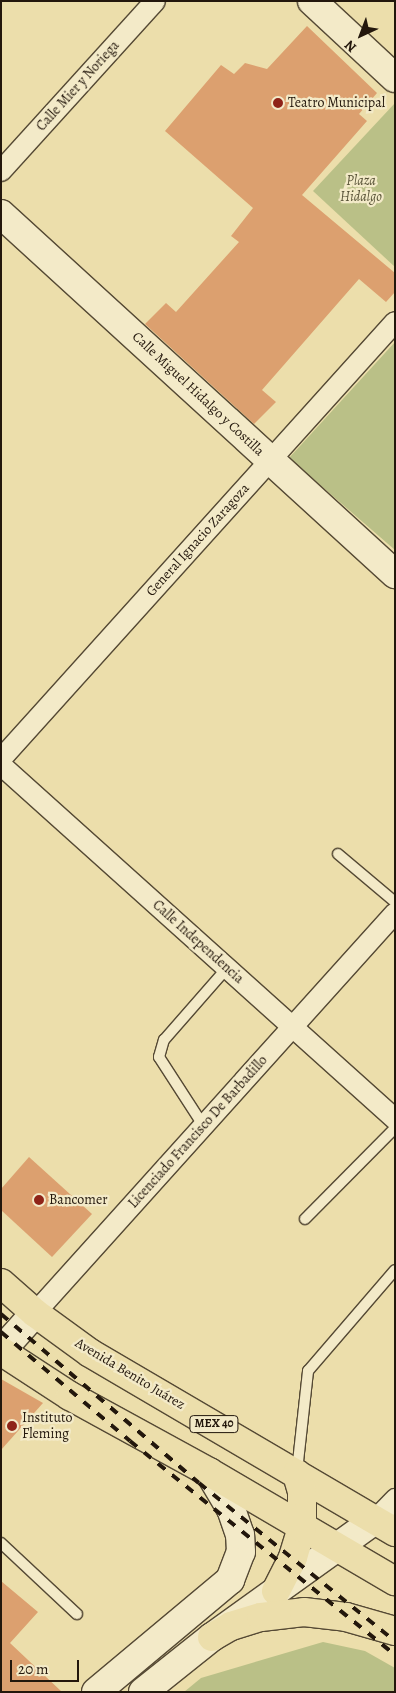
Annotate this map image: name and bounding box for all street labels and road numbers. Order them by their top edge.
street label: Calle Mier y Noriega [33,37,123,135]
street label: Calle Miguel Hidalgo y Costilla [128,328,268,460]
street label: General Ignacio Zaragoza [143,480,253,600]
street label: Calle Independencia [149,897,247,987]
street label: Licenciado Francisco De Barbadillo [125,1052,271,1212]
street label: Avenida Benito Juárez [72,1335,188,1413]
road number: MEX 40 [189,1415,239,1434]

